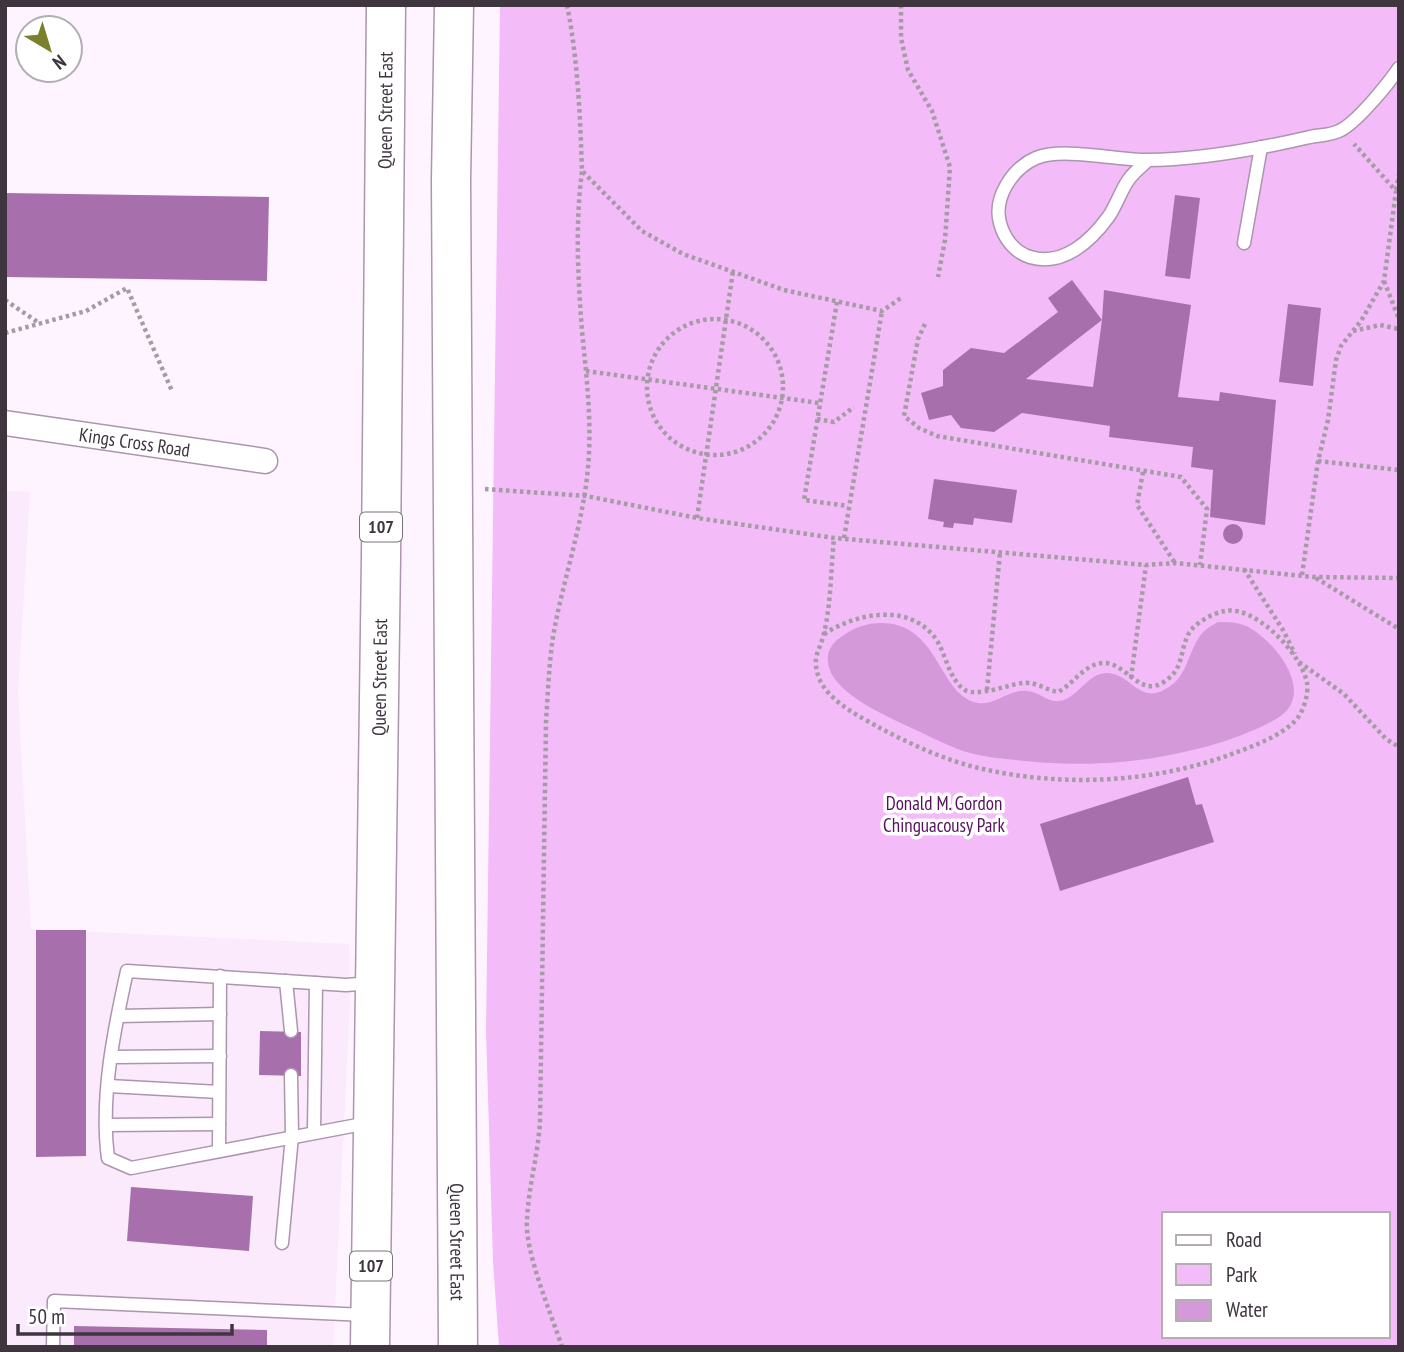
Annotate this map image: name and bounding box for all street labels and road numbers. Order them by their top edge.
street label: Queen Street East [373,50,398,169]
street label: Kings Cross Road [78,422,192,462]
road number: 107 [360,512,402,542]
street label: Queen Street East [367,617,392,736]
street label: Queen Street East [445,1183,470,1302]
road number: 107 [350,1252,392,1280]

